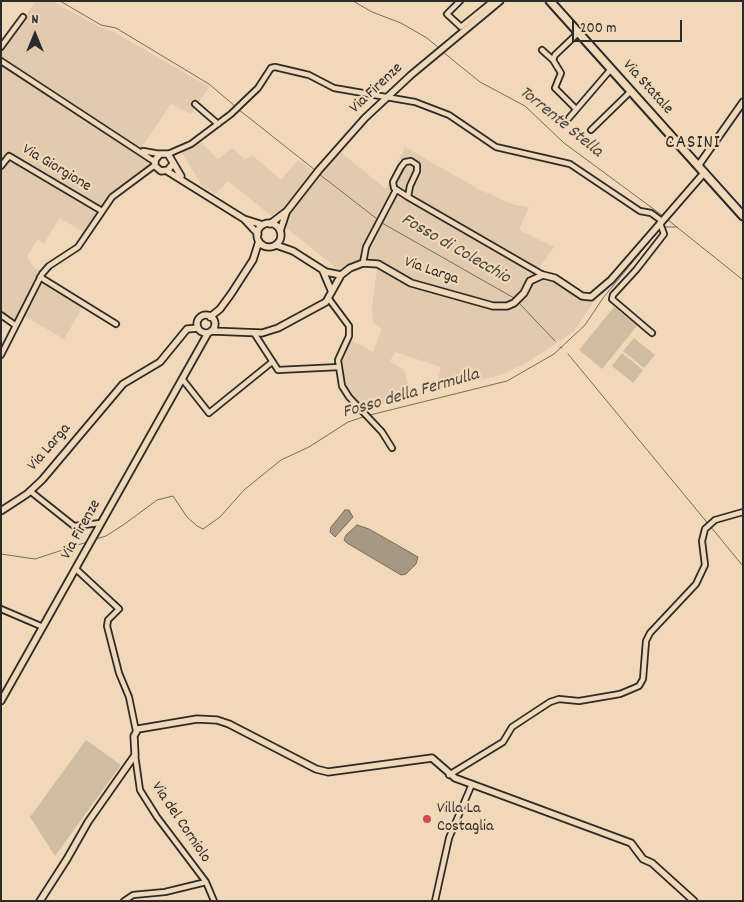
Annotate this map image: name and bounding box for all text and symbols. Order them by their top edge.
north arrow [10,10,60,60]
text: N [32,10,38,30]
scale bar [574,10,684,42]
text: 200 m [580,18,617,40]
street label: Via Statale [618,57,676,119]
street label: Via Firenze [347,60,407,118]
water label: Torrente Stella [514,83,606,163]
district label: CASINI [665,133,721,155]
street label: Via Giorgione [18,141,94,197]
water label: Fosso di Colecchio [397,210,513,290]
street label: Via Larga [401,254,461,290]
water label: Fosso della Fermulla [340,365,482,425]
street label: Via Larga [24,420,76,476]
street label: Via Firenze [58,497,106,563]
street label: Via del Corniolo [146,779,214,867]
place label: Villa La Costaglia [437,800,493,838]
marker: Villa La Costaglia [421,813,433,825]

